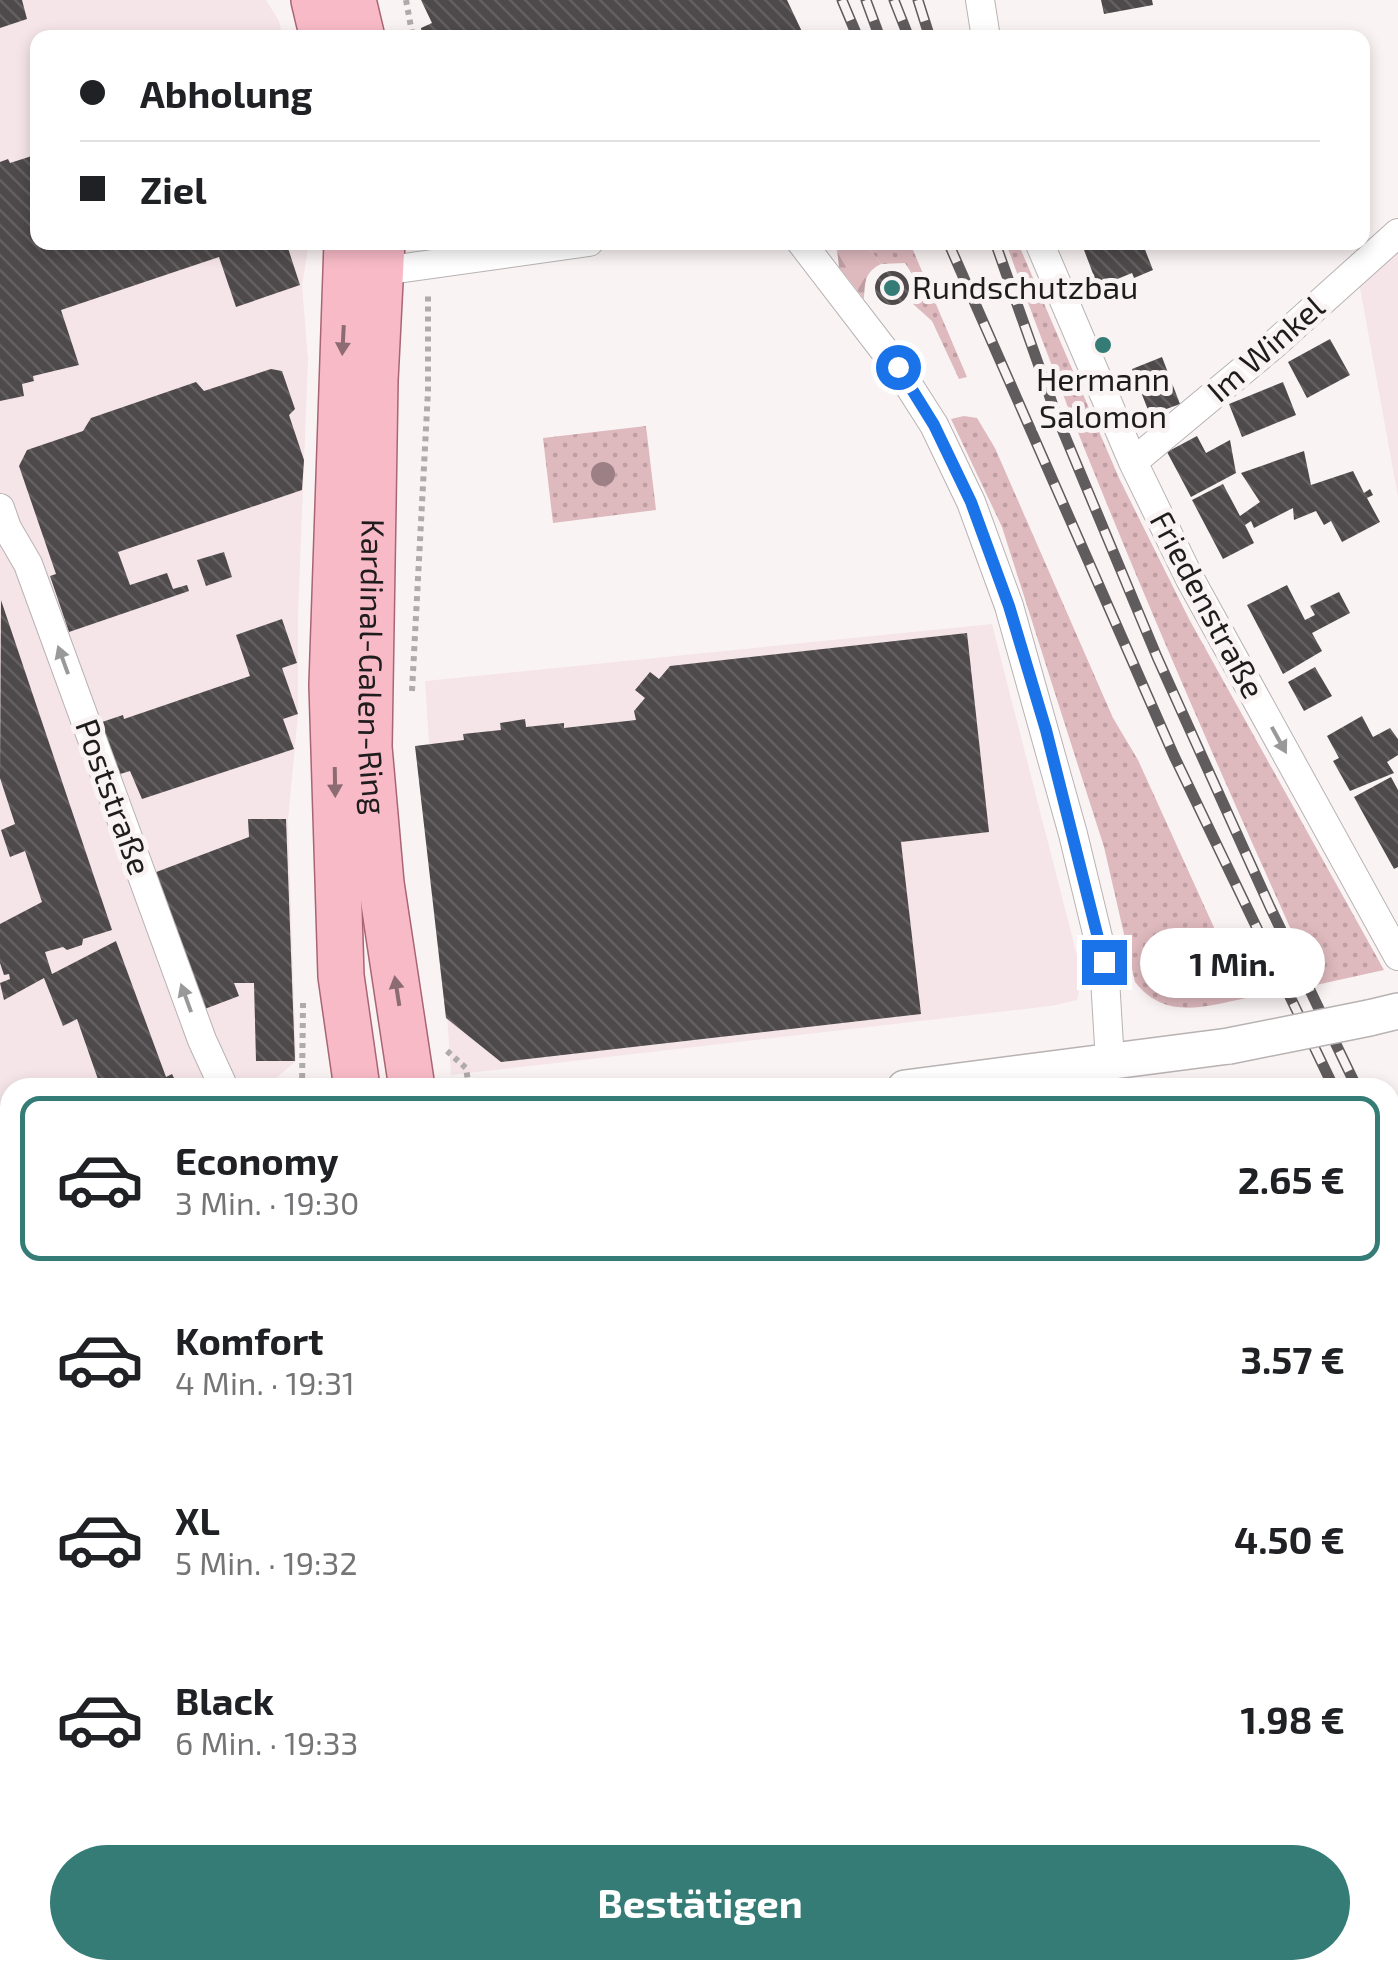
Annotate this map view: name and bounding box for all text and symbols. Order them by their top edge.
text: Abholung [140,70,313,116]
text: Ziel [140,166,207,212]
place label: Rundschutzbau [912,267,1138,305]
marker: Rundschutzbau [881,277,903,299]
street label: Im Winkel [1198,286,1331,409]
one-way arrow [335,324,351,356]
marker: Hermann Salomon [1092,334,1114,356]
route start [876,345,921,390]
place label: Hermann Salomon [1036,359,1170,434]
street label: Friedenstraße [1144,504,1274,704]
street label: Kardinal-Galen-Ring [352,518,396,816]
one-way arrow [55,644,70,674]
street label: Poststraße [69,713,161,879]
one-way arrow [1270,725,1287,754]
one-way arrow [327,767,343,799]
callout: 1 Min. [1139,927,1324,997]
route end [1082,940,1127,985]
text: 1 Min. [1190,944,1275,982]
one-way arrow [389,975,404,1006]
one-way arrow [178,982,193,1012]
icon: car [55,1134,145,1224]
text: Economy [175,1137,339,1183]
text: 2.65 € [1238,1156,1345,1202]
text: 3 Min. · 19:30 [175,1183,359,1221]
icon: car [55,1314,145,1404]
text: Komfort [175,1317,324,1363]
text: 3.57 € [1241,1336,1345,1382]
text: 4 Min. · 19:31 [175,1363,355,1401]
icon: car [55,1494,145,1584]
text: XL [175,1497,220,1543]
text: 4.50 € [1234,1516,1345,1562]
text: 5 Min. · 19:32 [175,1543,357,1581]
icon: car [55,1674,145,1764]
text: Black [175,1677,274,1723]
text: 1.98 € [1241,1696,1345,1742]
text: 6 Min. · 19:33 [175,1723,358,1761]
button: Bestätigen [50,1845,1350,1960]

